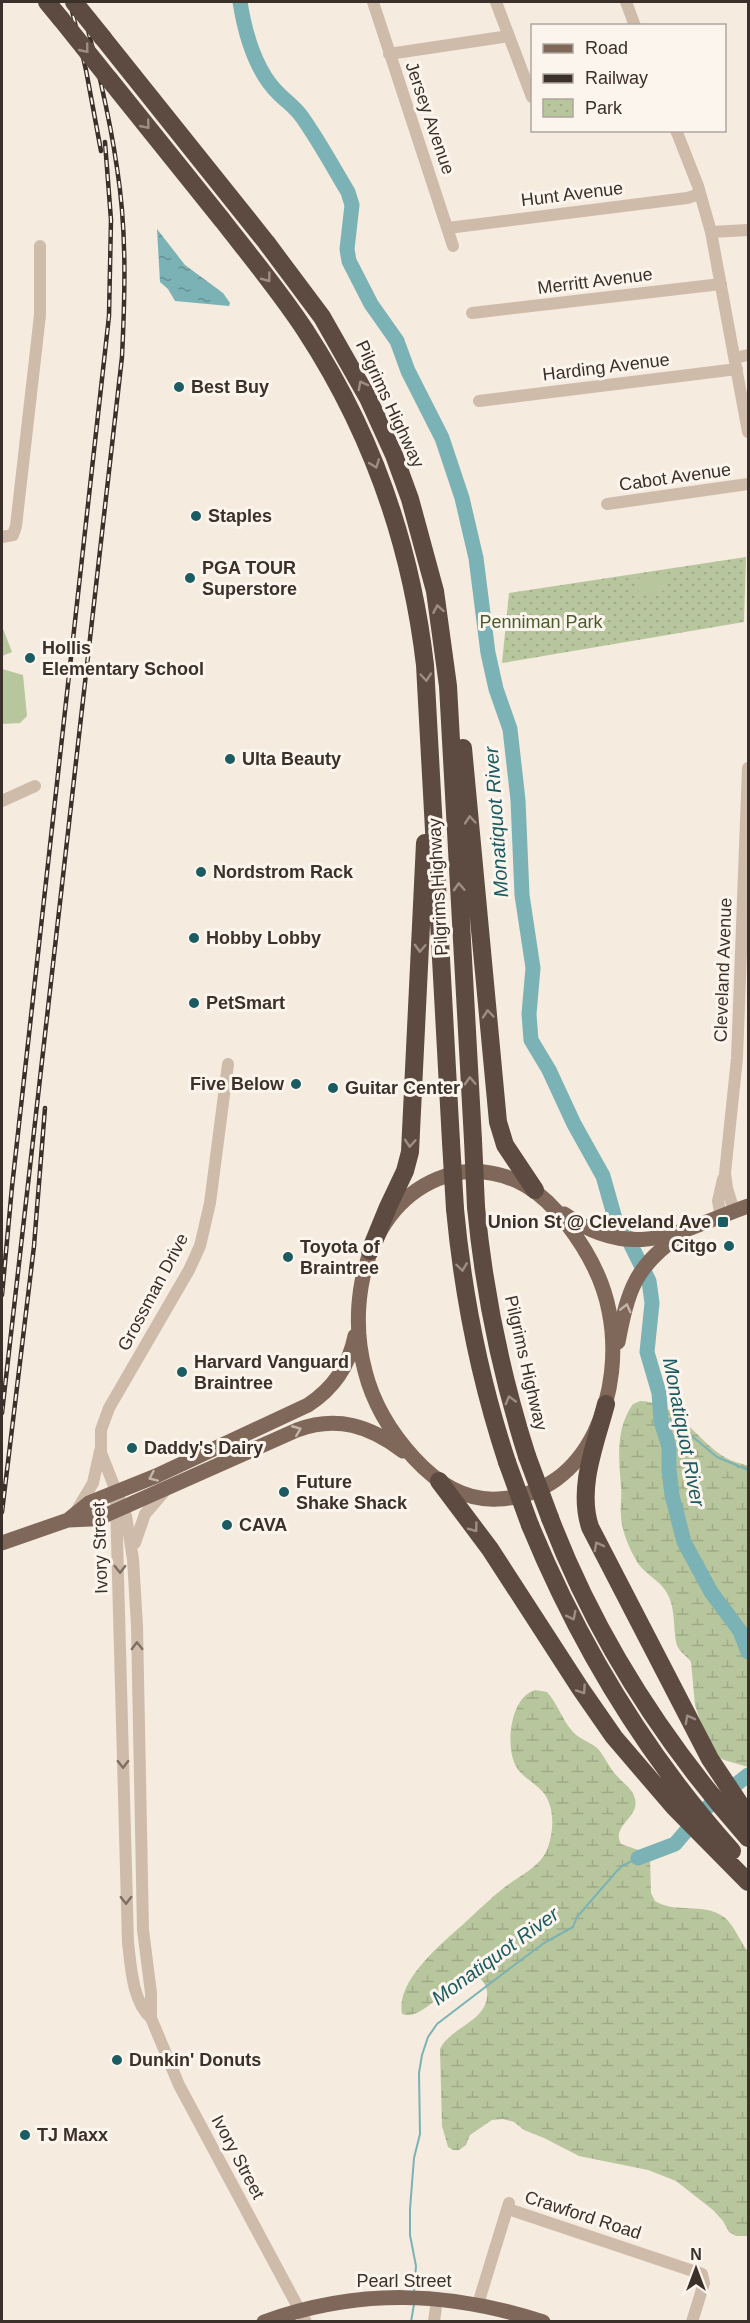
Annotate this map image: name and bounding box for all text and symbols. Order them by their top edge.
legend [531,24,726,132]
text: Road [585,38,628,58]
one-way arrow [78,42,89,53]
street label: Jersey Avenue [401,59,459,177]
text: Railway [585,68,648,88]
text: Park [585,98,623,118]
one-way arrow [138,118,149,129]
street label: Hunt Avenue [520,178,624,210]
street label: Merritt Avenue [536,264,654,298]
one-way arrow [260,271,271,282]
street label: Pilgrims Highway [352,337,428,471]
street label: Harding Avenue [541,349,671,385]
place label: Best Buy [191,377,269,397]
marker: Best Buy [172,380,186,394]
one-way arrow [358,381,369,392]
one-way arrow [368,458,380,469]
street label: Cabot Avenue [618,459,732,495]
place label: Staples [208,506,272,526]
marker: Staples [189,509,203,523]
place label: PGA TOUR Superstore [202,558,297,599]
marker: PGA TOUR Superstore [183,571,197,585]
one-way arrow [432,604,445,614]
park label: Penniman Park [479,612,604,632]
place label: Hollis Elementary School [42,638,204,679]
marker: Hollis Elementary School [23,651,37,665]
one-way arrow [419,672,432,681]
water label: Monatiquot River [480,744,512,898]
place label: Ulta Beauty [242,749,341,769]
marker: Ulta Beauty [223,752,237,766]
one-way arrow [464,815,477,824]
street label: Pilgrims Highway [424,818,452,956]
place label: Nordstrom Rack [213,862,354,882]
marker: Nordstrom Rack [194,865,208,879]
one-way arrow [453,882,466,891]
street label: Cleveland Avenue [710,897,736,1043]
place label: Hobby Lobby [206,928,321,948]
marker: Hobby Lobby [187,931,201,945]
one-way arrow [414,943,427,952]
place label: PetSmart [206,993,285,1013]
marker: PetSmart [187,996,201,1010]
one-way arrow [482,1009,495,1018]
place label: Five Below [190,1074,285,1094]
marker: Five Below [289,1077,303,1091]
one-way arrow [463,1077,476,1086]
place label: Guitar Center [345,1078,460,1098]
marker: Guitar Center [326,1081,340,1095]
one-way arrow [404,1138,417,1147]
place label: Union St @ Cleveland Ave [488,1212,711,1232]
marker: Union St @ Cleveland Ave [716,1215,730,1229]
street label: Grossman Drive [114,1230,192,1354]
place label: Citgo [671,1236,717,1256]
place label: Toyota of Braintree [300,1237,381,1278]
marker: Citgo [722,1239,736,1253]
marker: Toyota of Braintree [281,1250,295,1264]
one-way arrow [455,1262,467,1272]
street label: Pilgrims Highway [501,1293,551,1433]
one-way arrow [618,1304,631,1314]
place label: Harvard Vanguard Braintree [194,1352,349,1393]
water label: Monatiquot River [659,1356,709,1510]
marker: Harvard Vanguard Braintree [175,1365,189,1379]
one-way arrow [505,1395,517,1405]
one-way arrow [291,1425,302,1437]
place label: Daddy's Dairy [144,1438,263,1458]
marker: Daddy's Dairy [125,1441,139,1455]
one-way arrow [148,1470,159,1482]
place label: Future Shake Shack [296,1472,408,1513]
marker: Future Shake Shack [277,1485,291,1499]
street label: Ivory Street [88,1502,112,1594]
place label: CAVA [239,1515,287,1535]
marker: CAVA [220,1518,234,1532]
one-way arrow [467,1521,478,1532]
one-way arrow [594,1542,605,1552]
one-way arrow [114,1565,126,1574]
one-way arrow [565,1610,576,1621]
one-way arrow [131,1642,144,1651]
one-way arrow [575,1683,586,1694]
one-way arrow [685,1714,696,1725]
one-way arrow [117,1760,129,1769]
one-way arrow [120,1895,132,1904]
water label: Monatiquot River [427,1902,564,2009]
place label: Dunkin' Donuts [129,2050,261,2070]
marker: Dunkin' Donuts [110,2053,124,2067]
street label: Ivory Street [208,2112,268,2202]
place label: TJ Maxx [37,2125,108,2145]
marker: TJ Maxx [18,2128,32,2142]
street label: Crawford Road [522,2187,644,2243]
north arrow [666,2239,726,2299]
text: N [690,2246,702,2263]
street label: Pearl Street [356,2271,452,2291]

